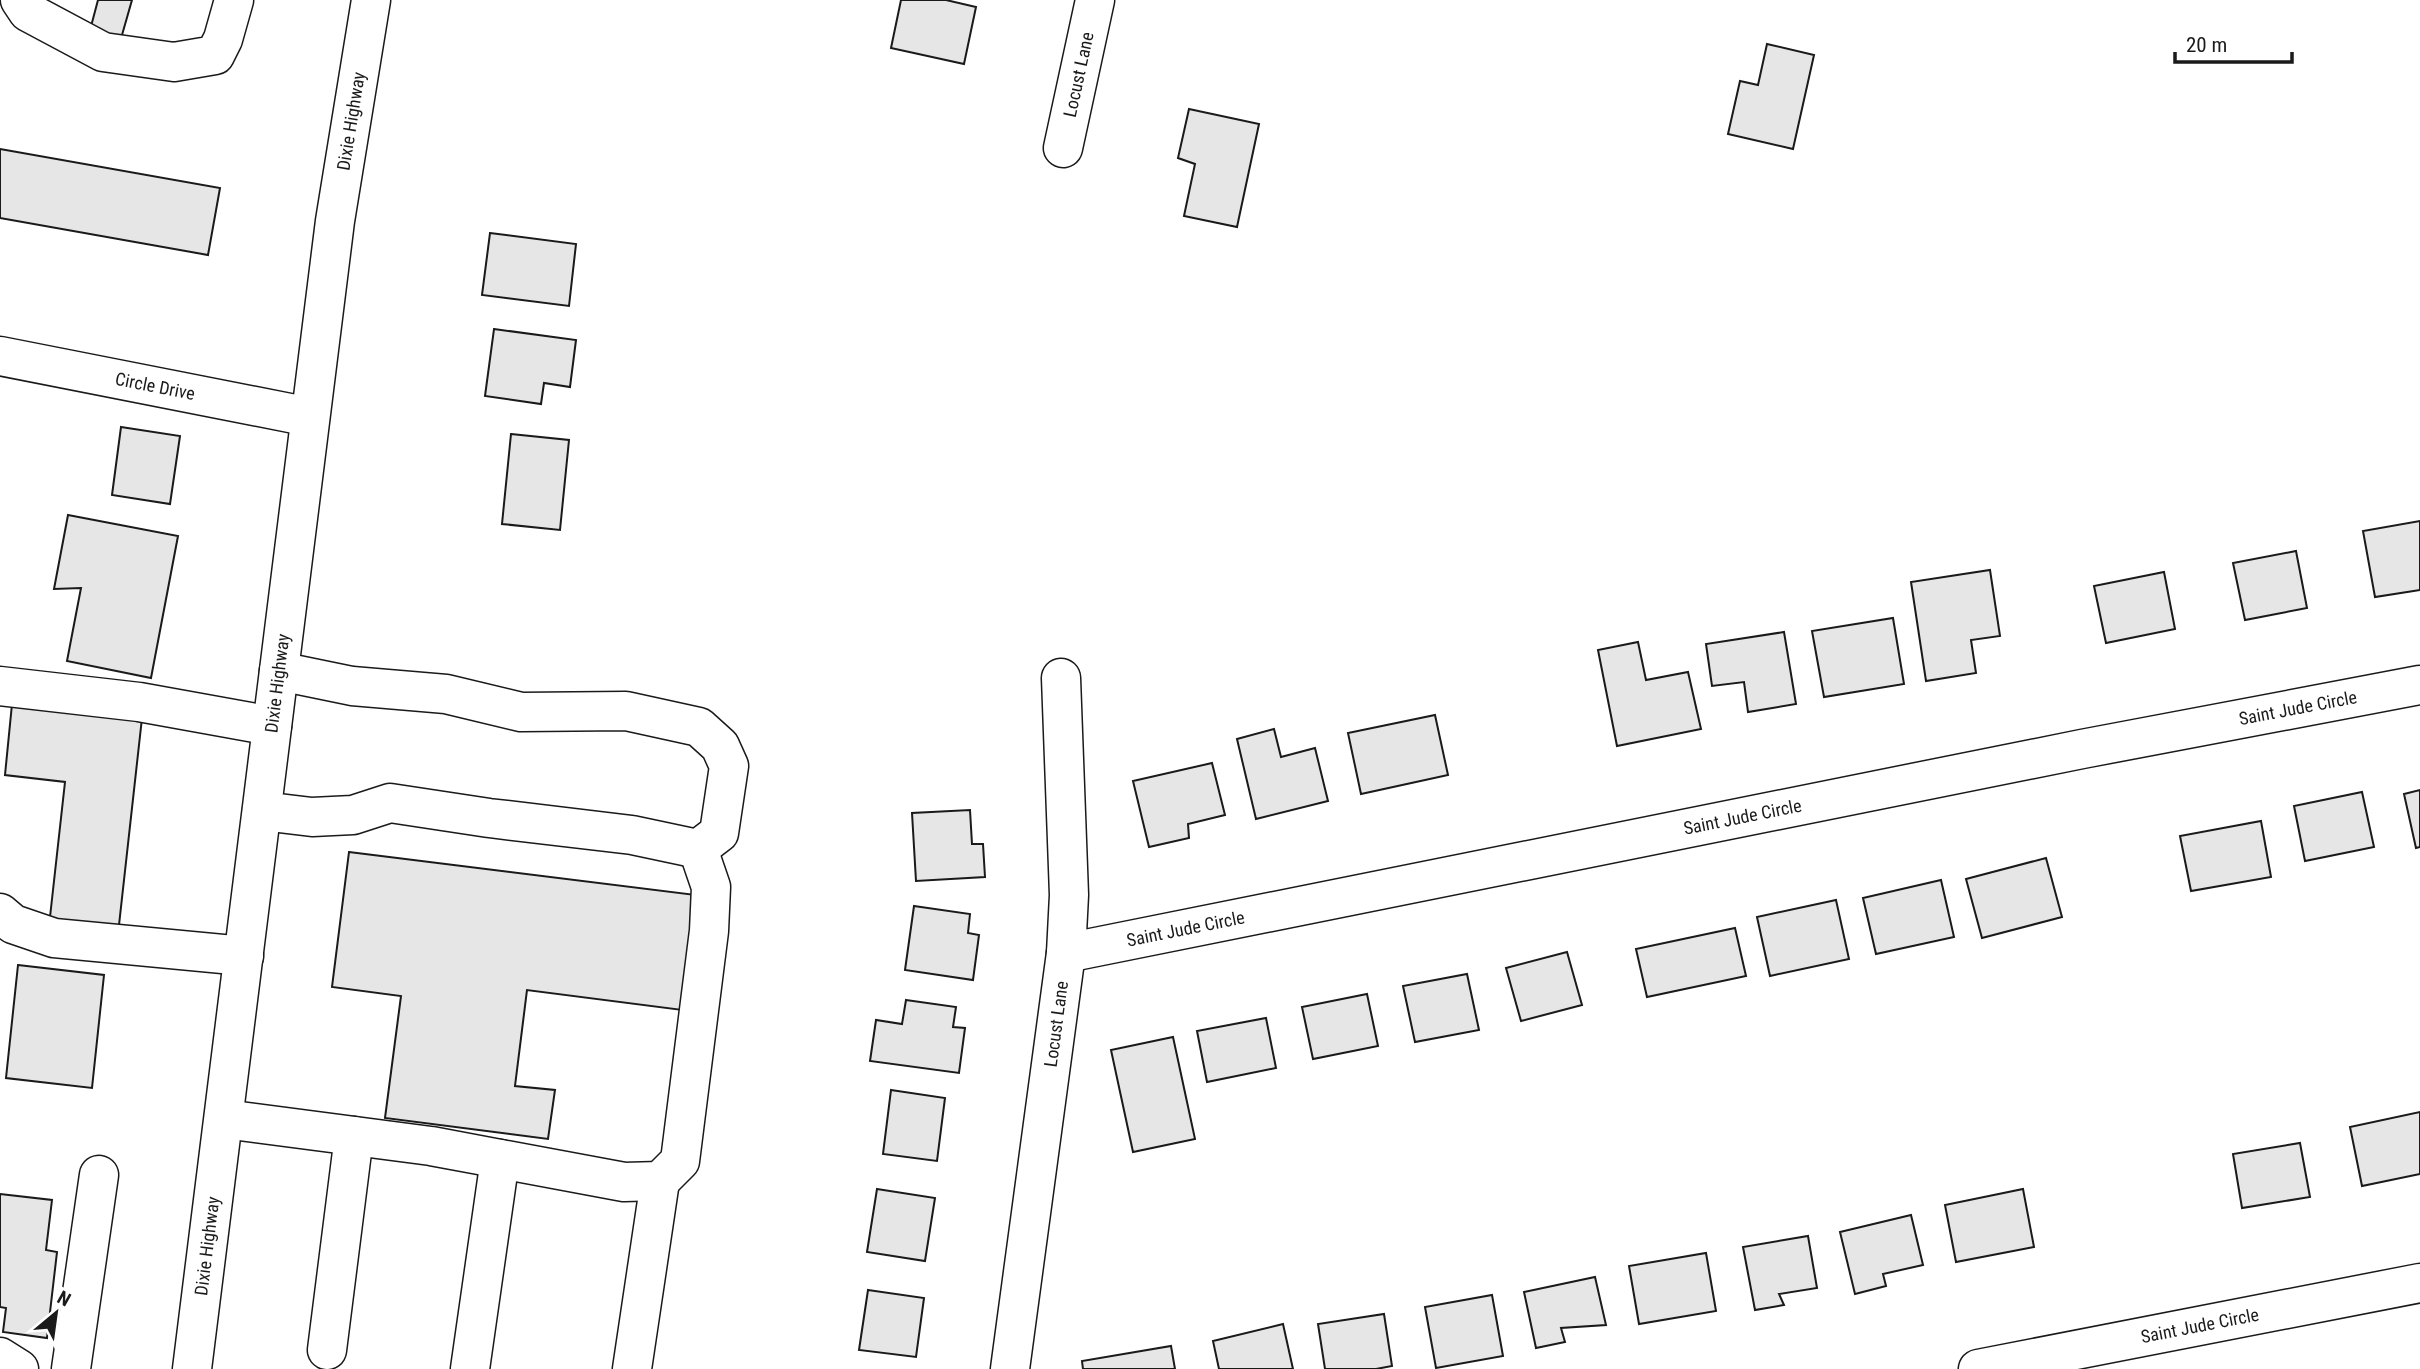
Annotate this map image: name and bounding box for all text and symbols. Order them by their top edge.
scale bar [2175,21,2292,65]
street label: Locust Lane [1059,30,1098,119]
text: 20 m [2186,33,2227,57]
street label: Dixie Highway [332,70,369,172]
street label: Circle Drive [114,368,197,404]
street label: Dixie Highway [260,632,294,734]
street label: Saint Jude Circle [2237,686,2359,729]
street label: Saint Jude Circle [1682,795,1803,839]
street label: Saint Jude Circle [1125,906,1246,951]
street label: Locust Lane [1040,980,1072,1068]
street label: Dixie Highway [190,1195,223,1297]
north arrow [21,1278,91,1348]
text: N [53,1286,75,1311]
street label: Saint Jude Circle [2139,1304,2261,1347]

